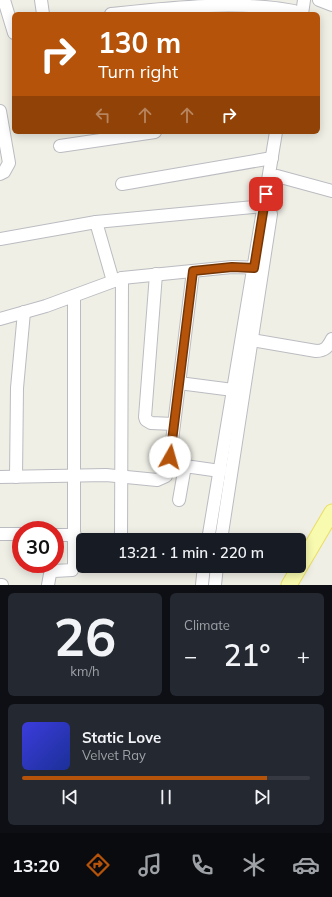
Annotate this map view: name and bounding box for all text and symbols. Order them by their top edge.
text: 130 m [98,25,181,60]
icon: right [32,28,84,80]
text: Turn right [98,60,178,83]
icon: left [92,104,114,126]
icon: ahead [134,104,156,126]
icon: ahead [176,104,198,126]
icon: right [218,104,240,126]
pin [249,177,283,211]
icon: arrive [255,183,277,205]
position arrow [149,436,191,478]
speed limit sign: 30 [12,521,64,573]
text: 13:21 · 1 min · 220 m [118,543,264,562]
text: 26 [54,604,116,669]
text: Climate [184,617,230,633]
text: 21° [223,636,271,674]
text: − [184,642,197,670]
text: + [297,642,310,670]
text: km/h [70,663,100,679]
text: Static Love [82,728,161,747]
text: Velvet Ray [82,747,146,763]
icon: previous [59,786,81,808]
icon: pause [155,786,177,808]
icon: next [251,786,273,808]
icon: directions [84,851,112,879]
icon: music [136,851,164,879]
icon: phone [188,851,216,879]
icon: climate [240,851,268,879]
icon: car [292,851,320,879]
text: 13:20 [12,854,60,877]

